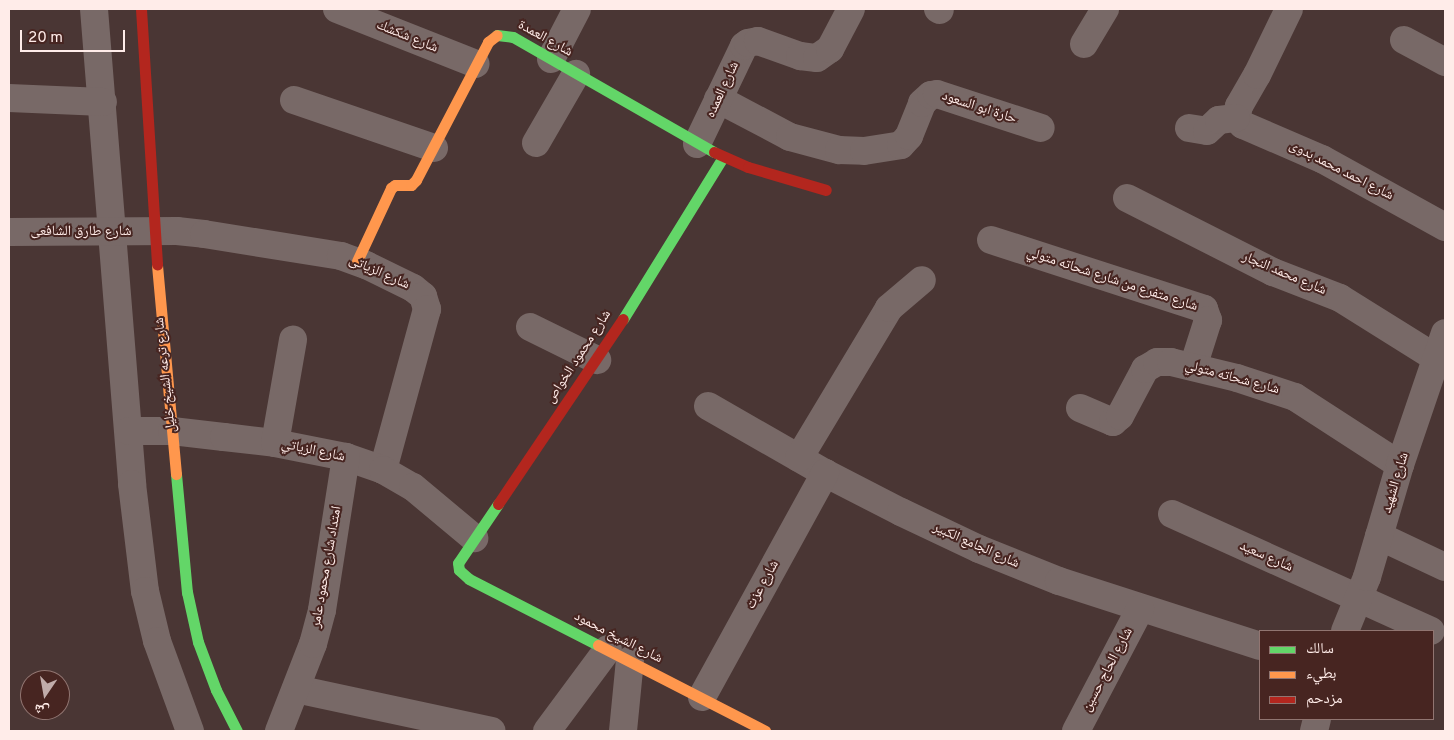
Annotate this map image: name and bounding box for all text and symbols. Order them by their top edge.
street label: شارع شكشك [374,17,440,57]
street label: شارع العمدة [515,17,575,61]
scale bar [22,20,128,52]
text: 20 m [28,29,63,48]
street label: شارع العمده [703,59,743,121]
street label: حارة ابو السعود [940,88,1018,128]
street label: شارع احمد محمد بدوى [1286,137,1396,205]
street label: شارع طارق الشافعى [31,224,131,240]
street label: شارع متفرع من شارع شحاته متولي [1024,244,1200,316]
street label: شارع محمد النجار [1239,249,1329,299]
street label: شارع الزياتى [346,252,412,294]
street label: شارع محمود الخواص [543,307,615,407]
street label: شارع ترعه الشيخ خليل [152,316,180,434]
street label: شارع شحاته متولي [1183,357,1281,399]
street label: شارع الزياتي [280,436,346,466]
street label: شارع الشهيد [1379,451,1413,515]
street label: امتداد شارع محمود عامر [308,505,346,629]
street label: شارع الجامع الكبير [930,519,1022,573]
street label: شارع سعيد [1237,538,1295,576]
street label: شارع عزت [743,558,783,612]
street label: شارع الشيخ محمود [571,609,665,667]
street label: شارع الحاج حسين [1079,625,1137,715]
legend [1259,630,1434,720]
text: سالك [1306,640,1334,659]
text: بطيء [1306,665,1336,684]
north arrow [20,670,70,720]
text: مزدحم [1306,690,1343,709]
text: ش [33,699,51,719]

